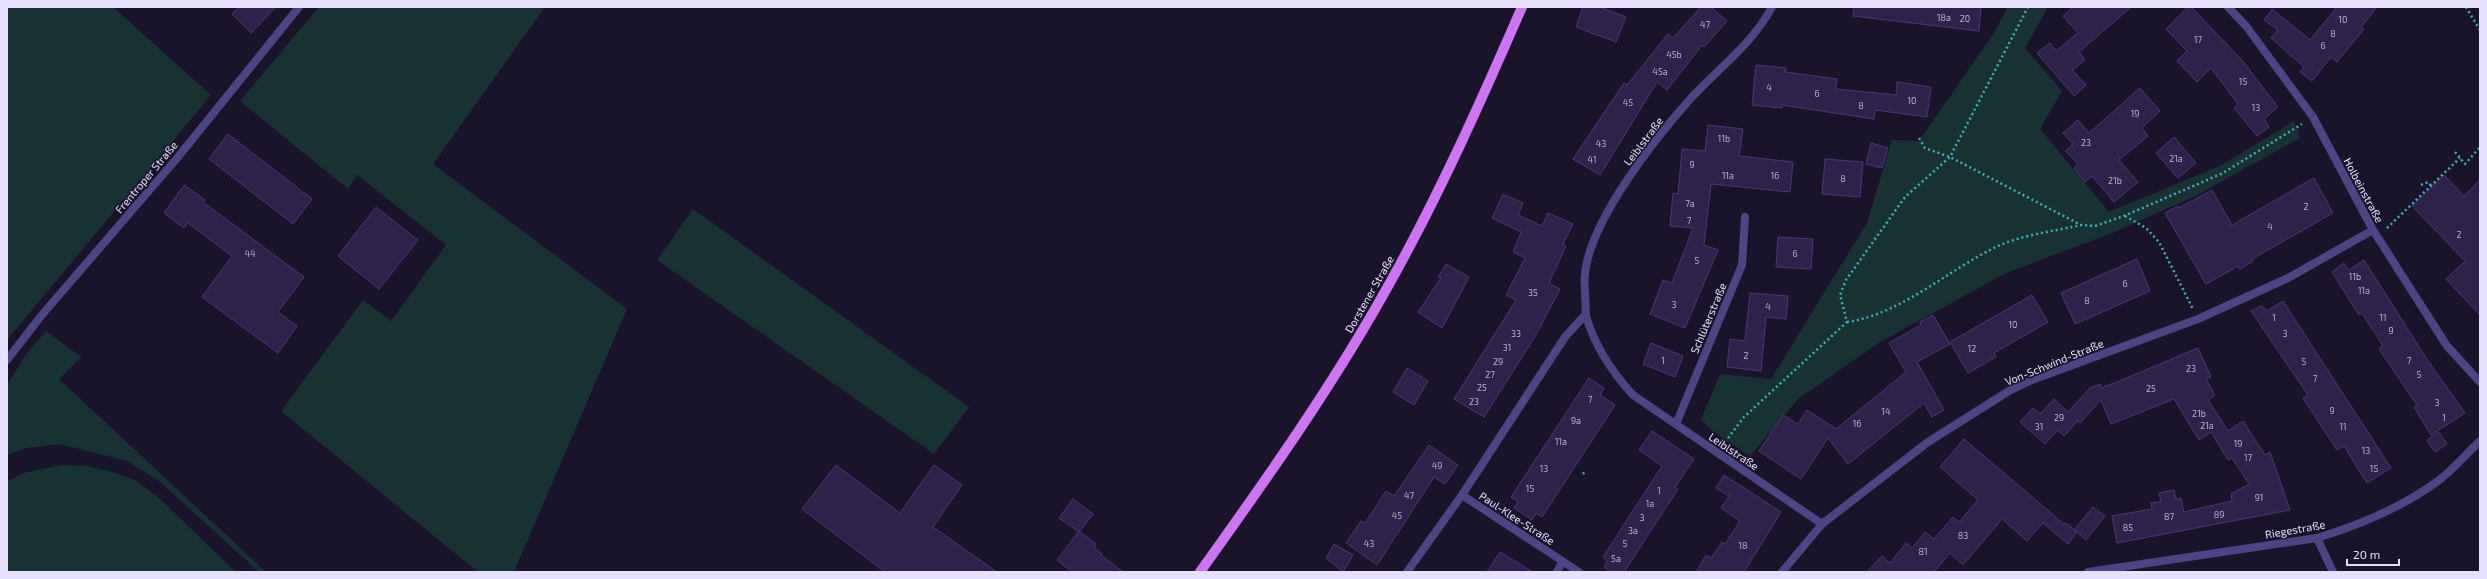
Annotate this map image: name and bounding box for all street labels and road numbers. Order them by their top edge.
street label: Leiblstraße [1621,114,1666,168]
street label: Frentroper Straße [112,138,180,216]
street label: Holbeinstraße [2341,155,2387,225]
street label: Dorstener Straße [1342,253,1396,335]
street label: Schlüterstraße [1687,281,1729,355]
street label: Von-Schwind-Straße [2003,336,2105,388]
street label: Leiblstraße [1707,430,1761,472]
street label: Paul-Klee-Straße [1477,489,1557,547]
street label: Riegestraße [2264,517,2326,541]

